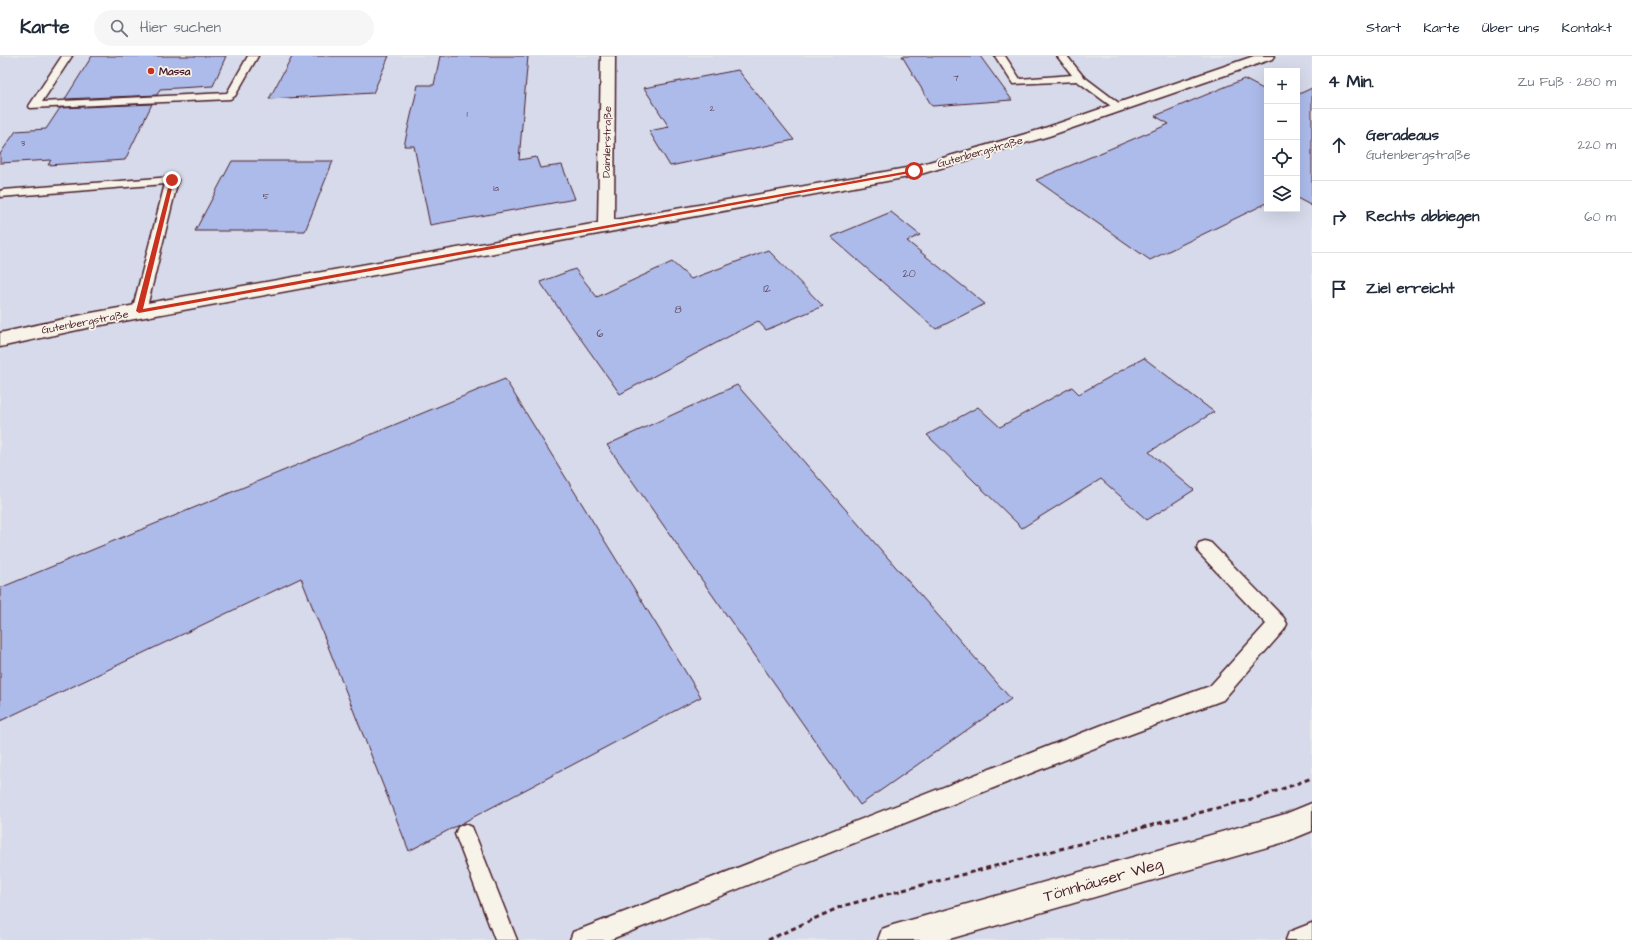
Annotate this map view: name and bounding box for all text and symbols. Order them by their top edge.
search box [94,10,374,46]
text: Karte [20,14,70,41]
icon: search [108,17,130,39]
text: Hier suchen [140,17,221,38]
text: Start [1366,18,1401,38]
text: Karte [1423,18,1460,38]
text: Über uns [1482,18,1540,38]
text: Kontakt [1562,18,1612,38]
place label: Massa [159,64,191,79]
marker: Massa [146,66,156,76]
map controls [1264,68,1300,212]
button: + [1264,68,1300,104]
text: 4 Min. [1328,70,1374,94]
house number: 7 [953,72,959,85]
text: Zu Fuß · 280 m [1518,73,1616,91]
house number: 2 [709,102,715,115]
button: − [1264,104,1300,140]
street label: Daimlerstraße [599,106,615,178]
house number: 1 [466,108,468,121]
text: Geradeaus [1366,125,1439,146]
street label: Gutenbergstraße [935,133,1025,172]
icon: ahead [1328,134,1350,156]
text: 220 m [1578,136,1616,154]
house number: 3 [21,137,26,150]
button: locate [1264,140,1300,176]
text: Gutenbergstraße [1366,146,1470,164]
route start [905,162,923,180]
route end [163,171,181,189]
button: layers [1264,176,1300,212]
house number: 1a [493,182,499,195]
house number: 5 [263,190,270,203]
icon: right [1328,206,1350,228]
text: Rechts abbiegen [1366,206,1480,227]
text: 60 m [1584,208,1616,226]
house number: 20 [902,266,916,281]
icon: arrive [1328,278,1350,300]
text: Ziel erreicht [1366,278,1455,299]
house number: 12 [763,281,772,296]
house number: 8 [674,302,682,317]
street label: Gutenbergstraße [40,306,130,339]
house number: 6 [597,326,604,341]
street label: Tönnhäuser Weg [1041,852,1165,908]

